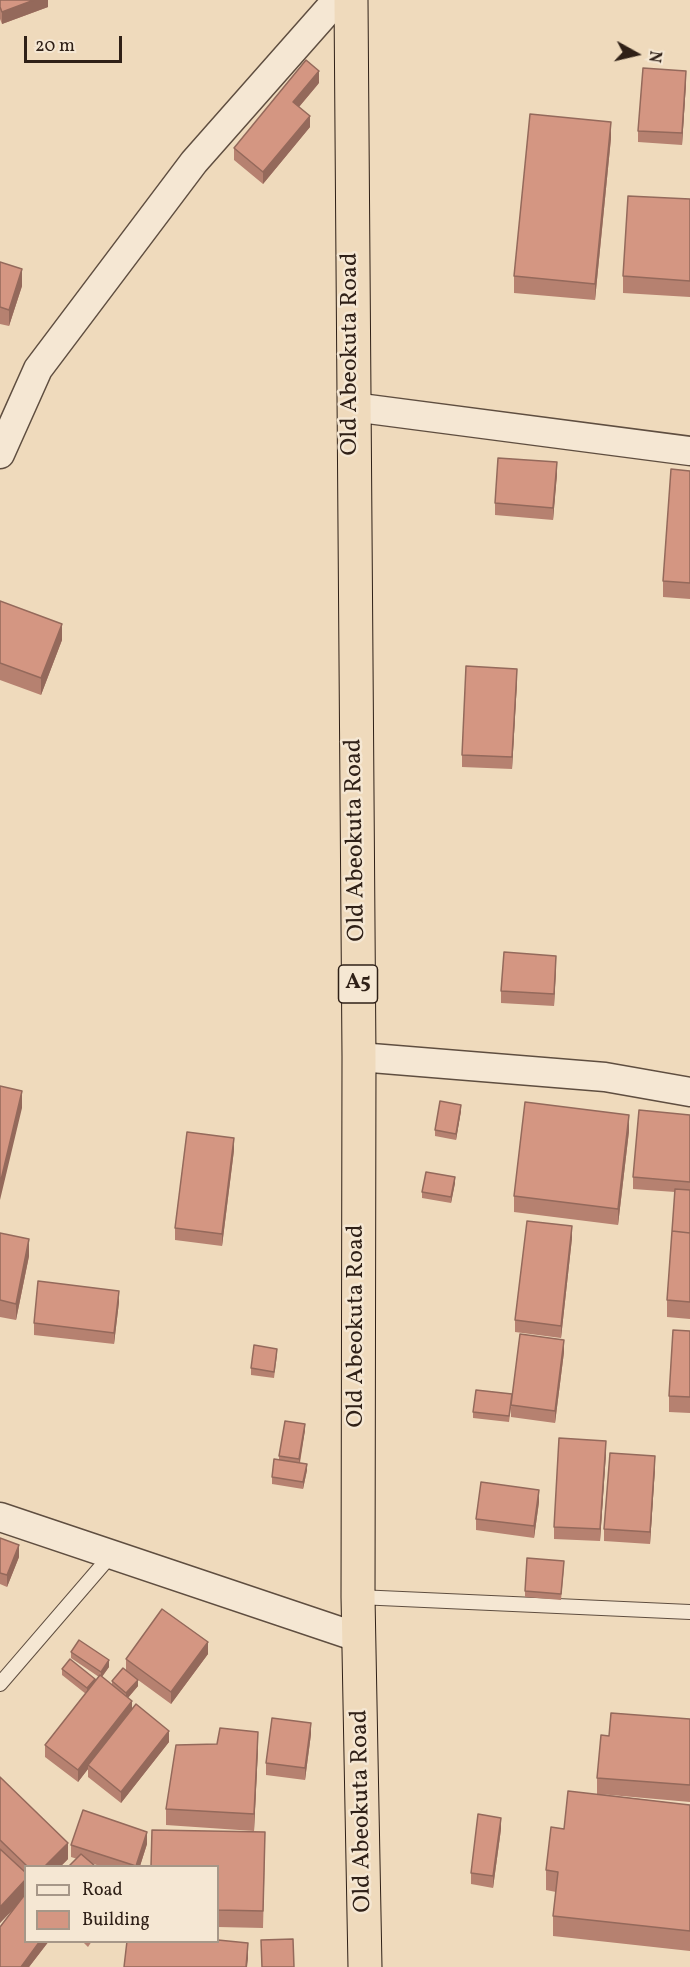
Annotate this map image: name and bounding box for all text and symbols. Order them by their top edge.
scale bar [27,24,124,62]
north arrow [606,24,666,84]
text: 20 m [35,34,75,59]
text: N [642,49,666,64]
street label: Old Abeokuta Road [338,253,366,455]
street label: Old Abeokuta Road [341,738,373,942]
road number: A5 [338,965,378,1003]
street label: Old Abeokuta Road [344,1225,372,1427]
street label: Old Abeokuta Road [347,1709,379,1913]
legend [24,1865,219,1943]
text: Road [82,1878,123,1903]
text: Building [82,1908,150,1933]

